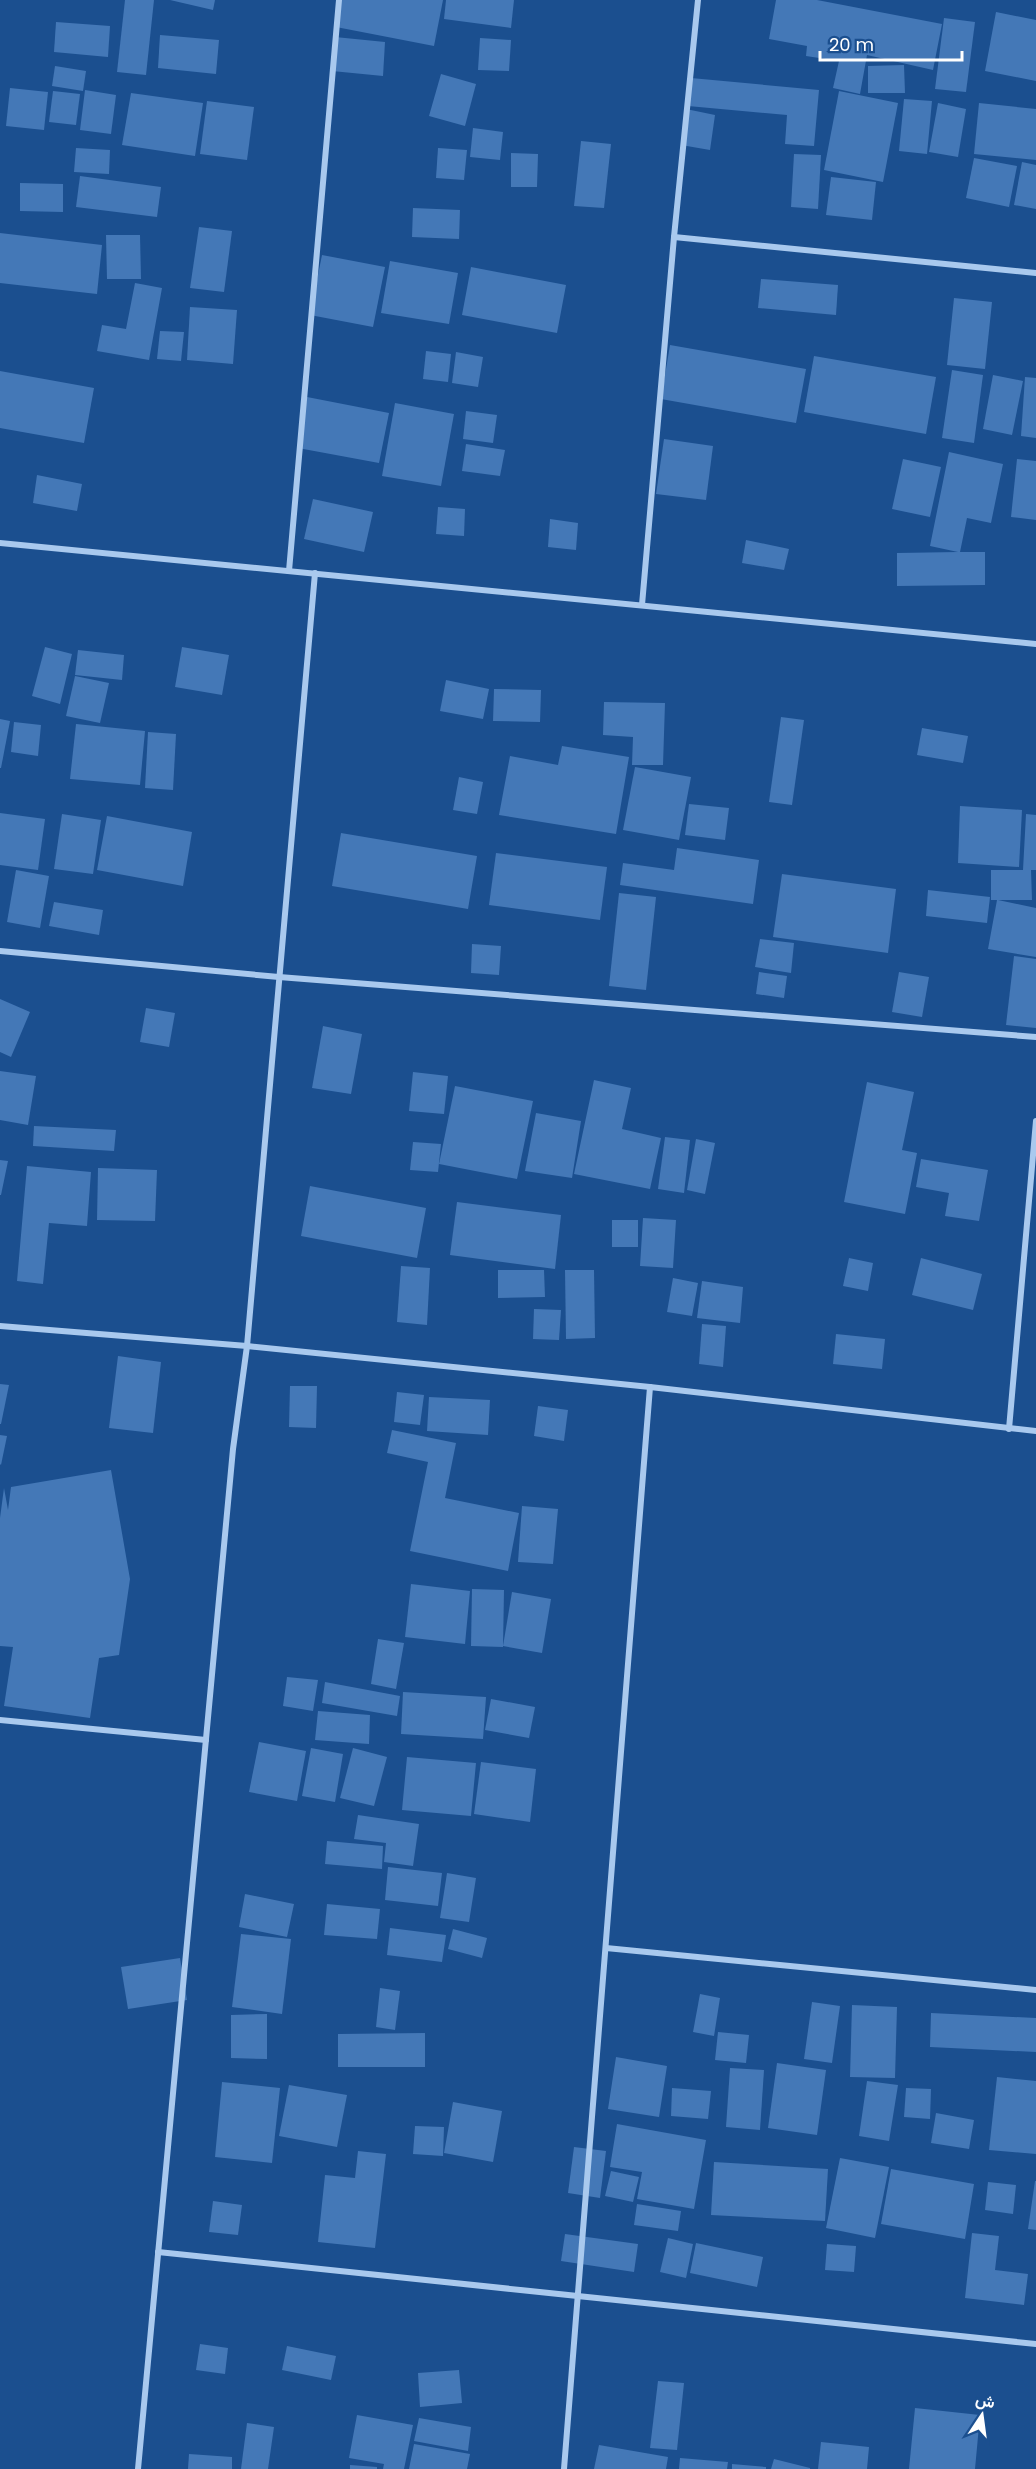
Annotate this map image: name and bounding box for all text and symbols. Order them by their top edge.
scale bar [820,24,962,62]
text: 20 m [829,32,874,57]
north arrow [952,2385,1012,2445]
text: ش [973,2388,997,2414]

